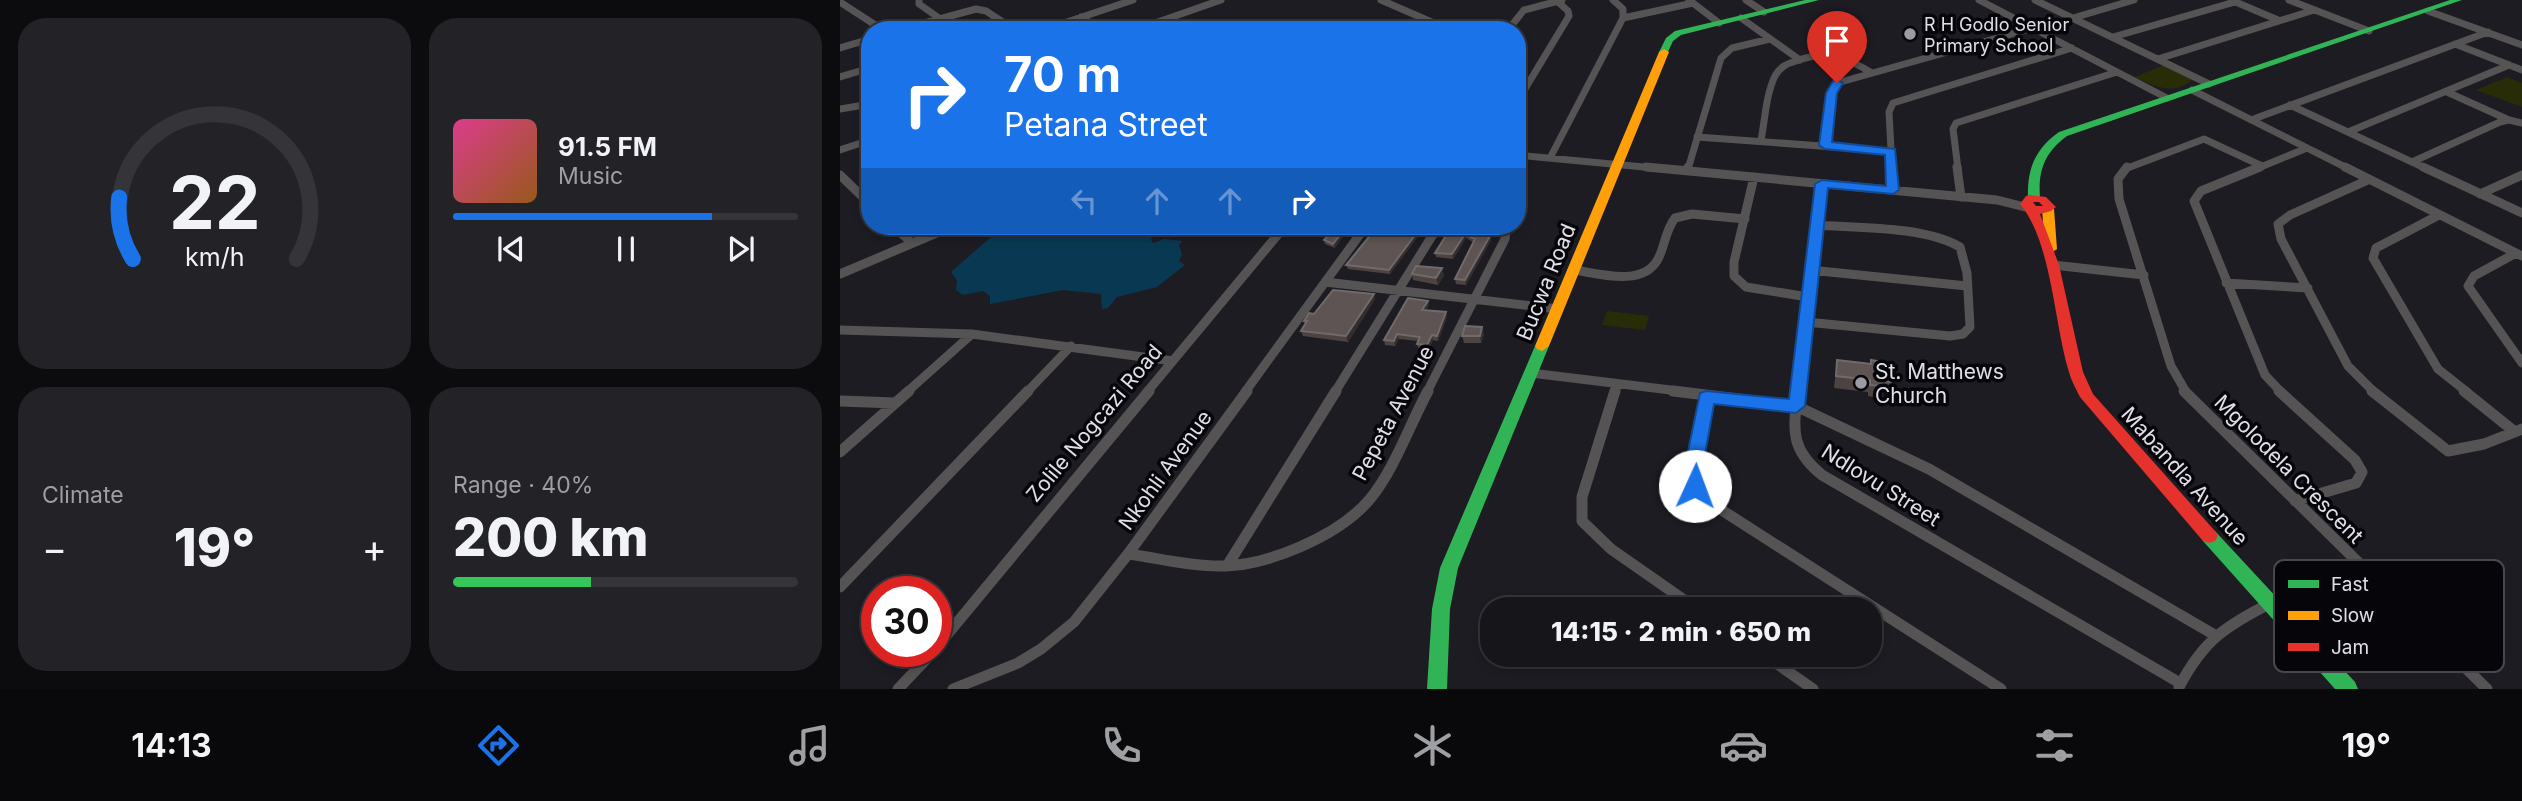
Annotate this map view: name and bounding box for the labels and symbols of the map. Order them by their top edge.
pin [1807,11,1867,83]
place label: R H Godlo Senior Primary School [1924,14,2069,56]
marker: R H Godlo Senior Primary School [1902,26,1918,42]
street label: Bucwa Road [1511,220,1581,344]
street label: Zolile Nogcazi Road [1021,339,1167,507]
street label: Pepeta Avenue [1347,341,1439,485]
place label: St. Matthews Church [1875,359,2004,408]
marker: St. Matthews Church [1853,375,1869,391]
street label: Mgolodela Crescent [2210,390,2369,549]
street label: Mabandla Avenue [2116,402,2254,550]
street label: Nkohli Avenue [1113,405,1217,535]
street label: Ndlovu Street [1817,439,1945,532]
position arrow [1658,449,1732,523]
legend [2274,560,2504,672]
text: Fast [2331,573,2369,596]
speed limit sign: 30 [861,576,952,667]
text: Slow [2331,604,2374,627]
text: Jam [2331,636,2369,659]

